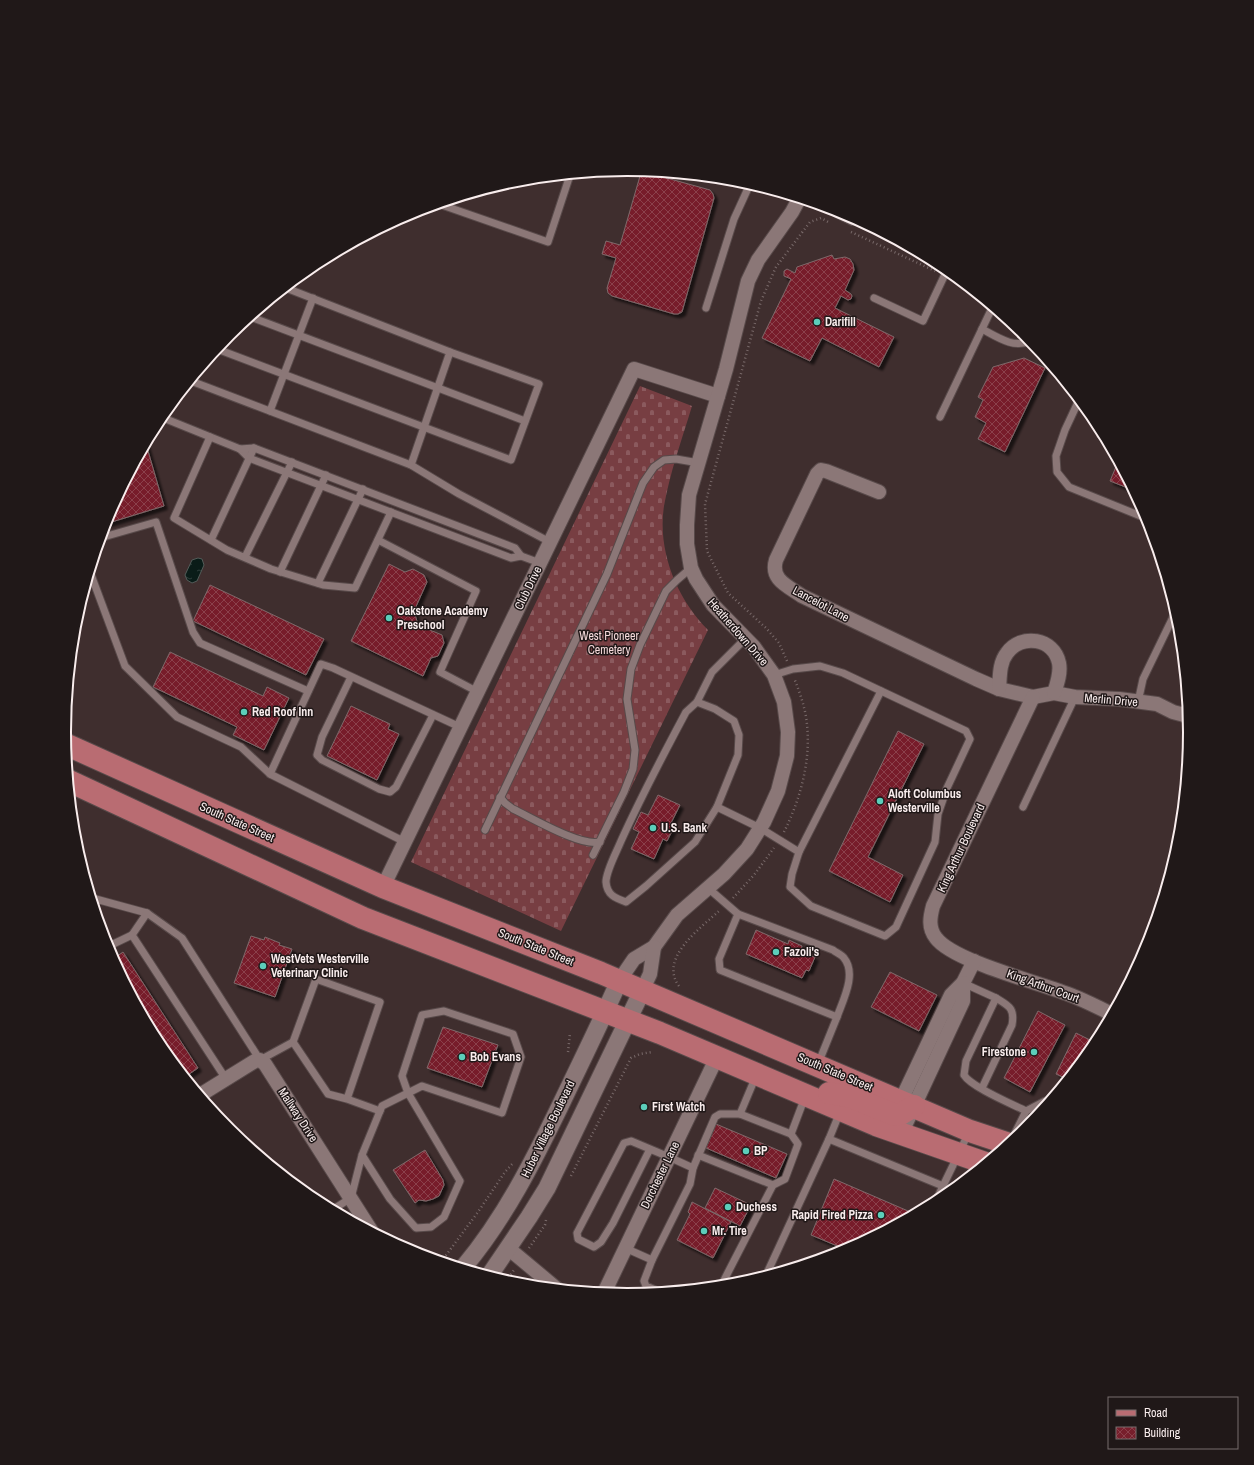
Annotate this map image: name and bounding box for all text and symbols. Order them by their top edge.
place label: Darifill [825,314,856,330]
marker: Darifill [812,317,822,327]
street label: Club Drive [511,564,545,612]
street label: Lancelot Lane [790,582,852,626]
street label: Heatherdown Drive [704,595,772,669]
place label: Oakstone Academy Preschool [397,603,489,633]
marker: Oakstone Academy Preschool [384,613,394,623]
park label: West Pioneer Cemetery [579,628,639,658]
street label: Merlin Drive [1084,690,1138,710]
place label: Red Roof Inn [252,704,313,720]
marker: Red Roof Inn [239,707,249,717]
place label: Aloft Columbus Westerville [888,786,962,816]
marker: Aloft Columbus Westerville [875,796,885,806]
street label: South State Street [197,798,277,846]
street label: King Arthur Boulevard [933,801,989,895]
place label: U.S. Bank [661,820,707,836]
marker: U.S. Bank [648,823,658,833]
street label: South State Street [496,925,577,970]
place label: Fazoli's [784,944,820,960]
marker: Fazoli's [771,947,781,957]
place label: WestVets Westerville Veterinary Clinic [271,951,369,981]
marker: WestVets Westerville Veterinary Clinic [258,961,268,971]
street label: King Arthur Court [1005,965,1082,1007]
place label: Firestone [982,1044,1027,1060]
marker: Firestone [1029,1047,1039,1057]
place label: Bob Evans [470,1049,521,1065]
street label: South State Street [795,1049,875,1095]
marker: Bob Evans [457,1052,467,1062]
street label: Huber Village Boulevard [517,1078,579,1180]
street label: Mallway Drive [274,1085,322,1145]
place label: First Watch [652,1099,705,1115]
marker: First Watch [639,1102,649,1112]
street label: Dorchester Lane [637,1139,683,1211]
place label: BP [754,1143,768,1159]
marker: BP [741,1146,751,1156]
place label: Duchess [736,1199,778,1215]
marker: Duchess [723,1202,733,1212]
place label: Rapid Fired Pizza [792,1207,874,1223]
marker: Rapid Fired Pizza [876,1210,886,1220]
place label: Mr. Tire [712,1223,747,1239]
marker: Mr. Tire [699,1226,709,1236]
legend [1108,1397,1238,1449]
text: Road [1144,1405,1168,1421]
text: Building [1144,1425,1181,1441]

